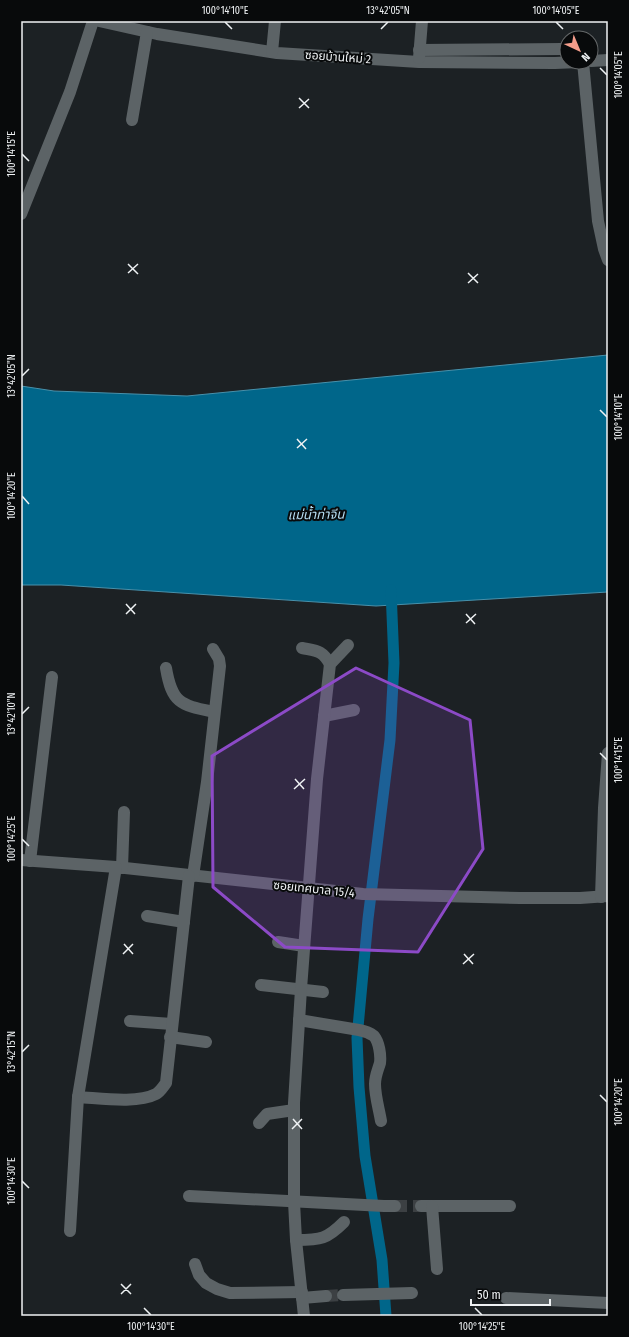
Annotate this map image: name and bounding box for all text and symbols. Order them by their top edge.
text: 100°14'10"E [202,5,249,17]
text: 13°42'05"N [366,5,410,17]
text: 100°14'05"E [532,5,580,17]
north arrow [559,30,599,70]
street label: ซอยบ้านใหม่ 2 [305,48,371,66]
text: N [579,50,592,64]
text: 100°14'05"E [613,51,625,99]
text: 100°14'15"E [6,131,18,177]
text: 13°42'05"N [6,354,18,398]
text: 100°14'10"E [613,393,625,440]
text: 100°14'20"E [6,472,18,520]
water label: แม่น้ำท่าจีน [287,504,346,522]
text: 13°42'10"N [6,692,18,736]
text: 100°14'15"E [613,737,625,783]
text: 100°14'25"E [6,815,18,862]
street label: ซอยเทศบาล 15/4 [273,878,356,900]
text: 13°42'15"N [6,1031,18,1073]
text: 100°14'20"E [613,1078,625,1126]
text: 100°14'30"E [6,1157,18,1205]
scale bar [471,1281,550,1307]
text: 50 m [477,1288,501,1302]
text: 100°14'30"E [127,1321,175,1333]
text: 100°14'25"E [459,1321,506,1333]

